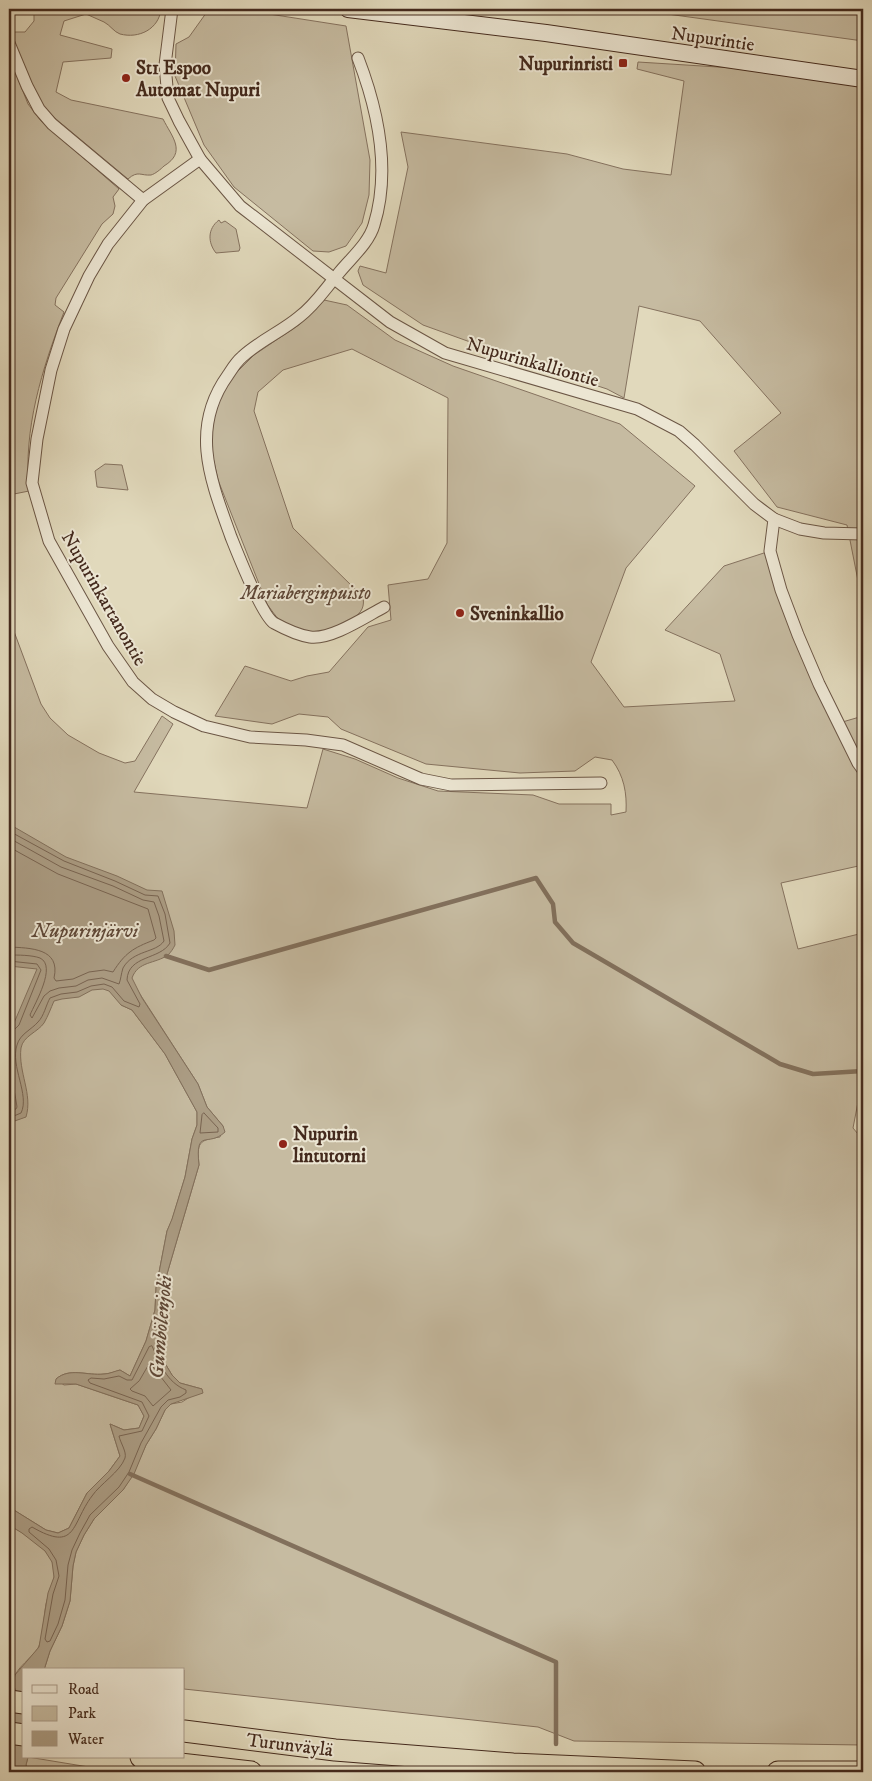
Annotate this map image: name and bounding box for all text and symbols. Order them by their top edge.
street label: Nupurintie [670,22,756,57]
place label: Nupurinristi [519,53,613,76]
place label: St1 Espoo Automat Nupuri [135,57,260,102]
marker: Nupurinristi [617,57,629,69]
marker: St1 Espoo Automat Nupuri [120,72,132,84]
street label: Nupurinkalliontie [464,333,602,392]
street label: Nupurinkartanontie [56,527,152,670]
park label: Mariaberginpuisto [239,582,371,606]
place label: Sveninkallio [470,603,564,626]
marker: Sveninkallio [454,607,466,619]
water label: Nupurinjärvi [31,919,140,944]
place label: Nupurin lintutorni [292,1123,366,1168]
marker: Nupurin lintutorni [277,1138,289,1150]
water label: Gumbölenjoki [145,1273,179,1380]
legend [22,1668,185,1758]
text: Road [68,1680,100,1699]
text: Park [68,1704,97,1723]
street label: Turunväylä [245,1729,334,1762]
text: Water [67,1730,104,1749]

